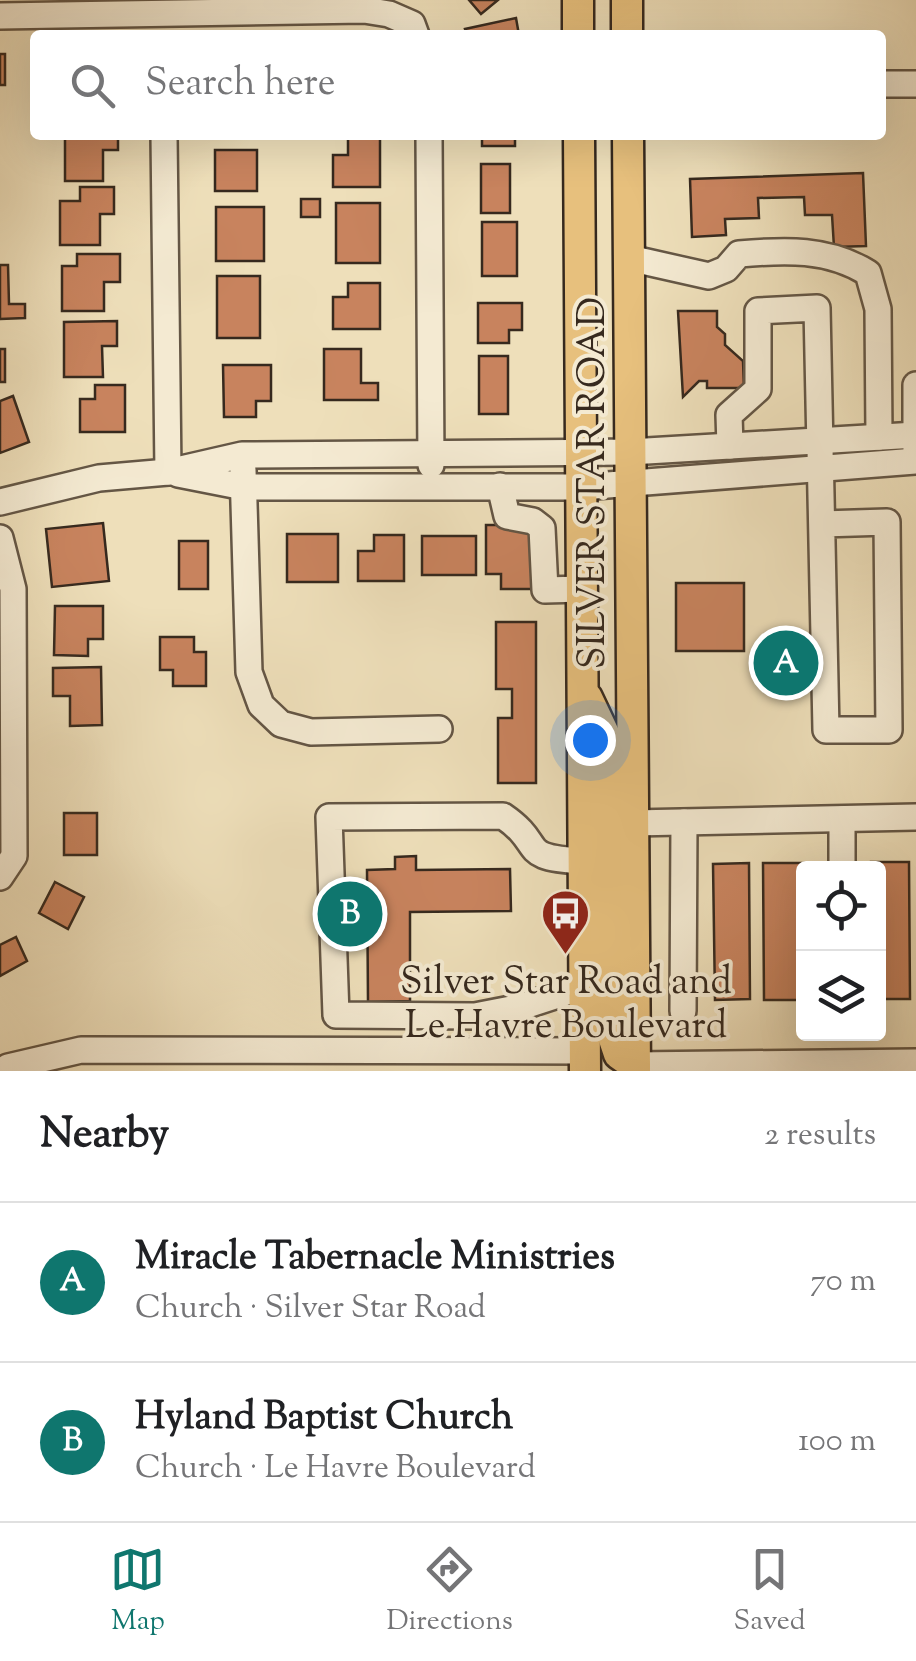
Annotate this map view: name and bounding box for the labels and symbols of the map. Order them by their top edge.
street label: SILVER STAR ROAD [568,297,622,669]
pin: A [754,626,818,700]
your location [565,715,616,766]
pin: B [318,876,382,952]
bus stop icon: Silver Star Road and Le Havre Boulevard [540,888,592,956]
place label: Silver Star Road and Le Havre Boulevard [400,957,732,1055]

